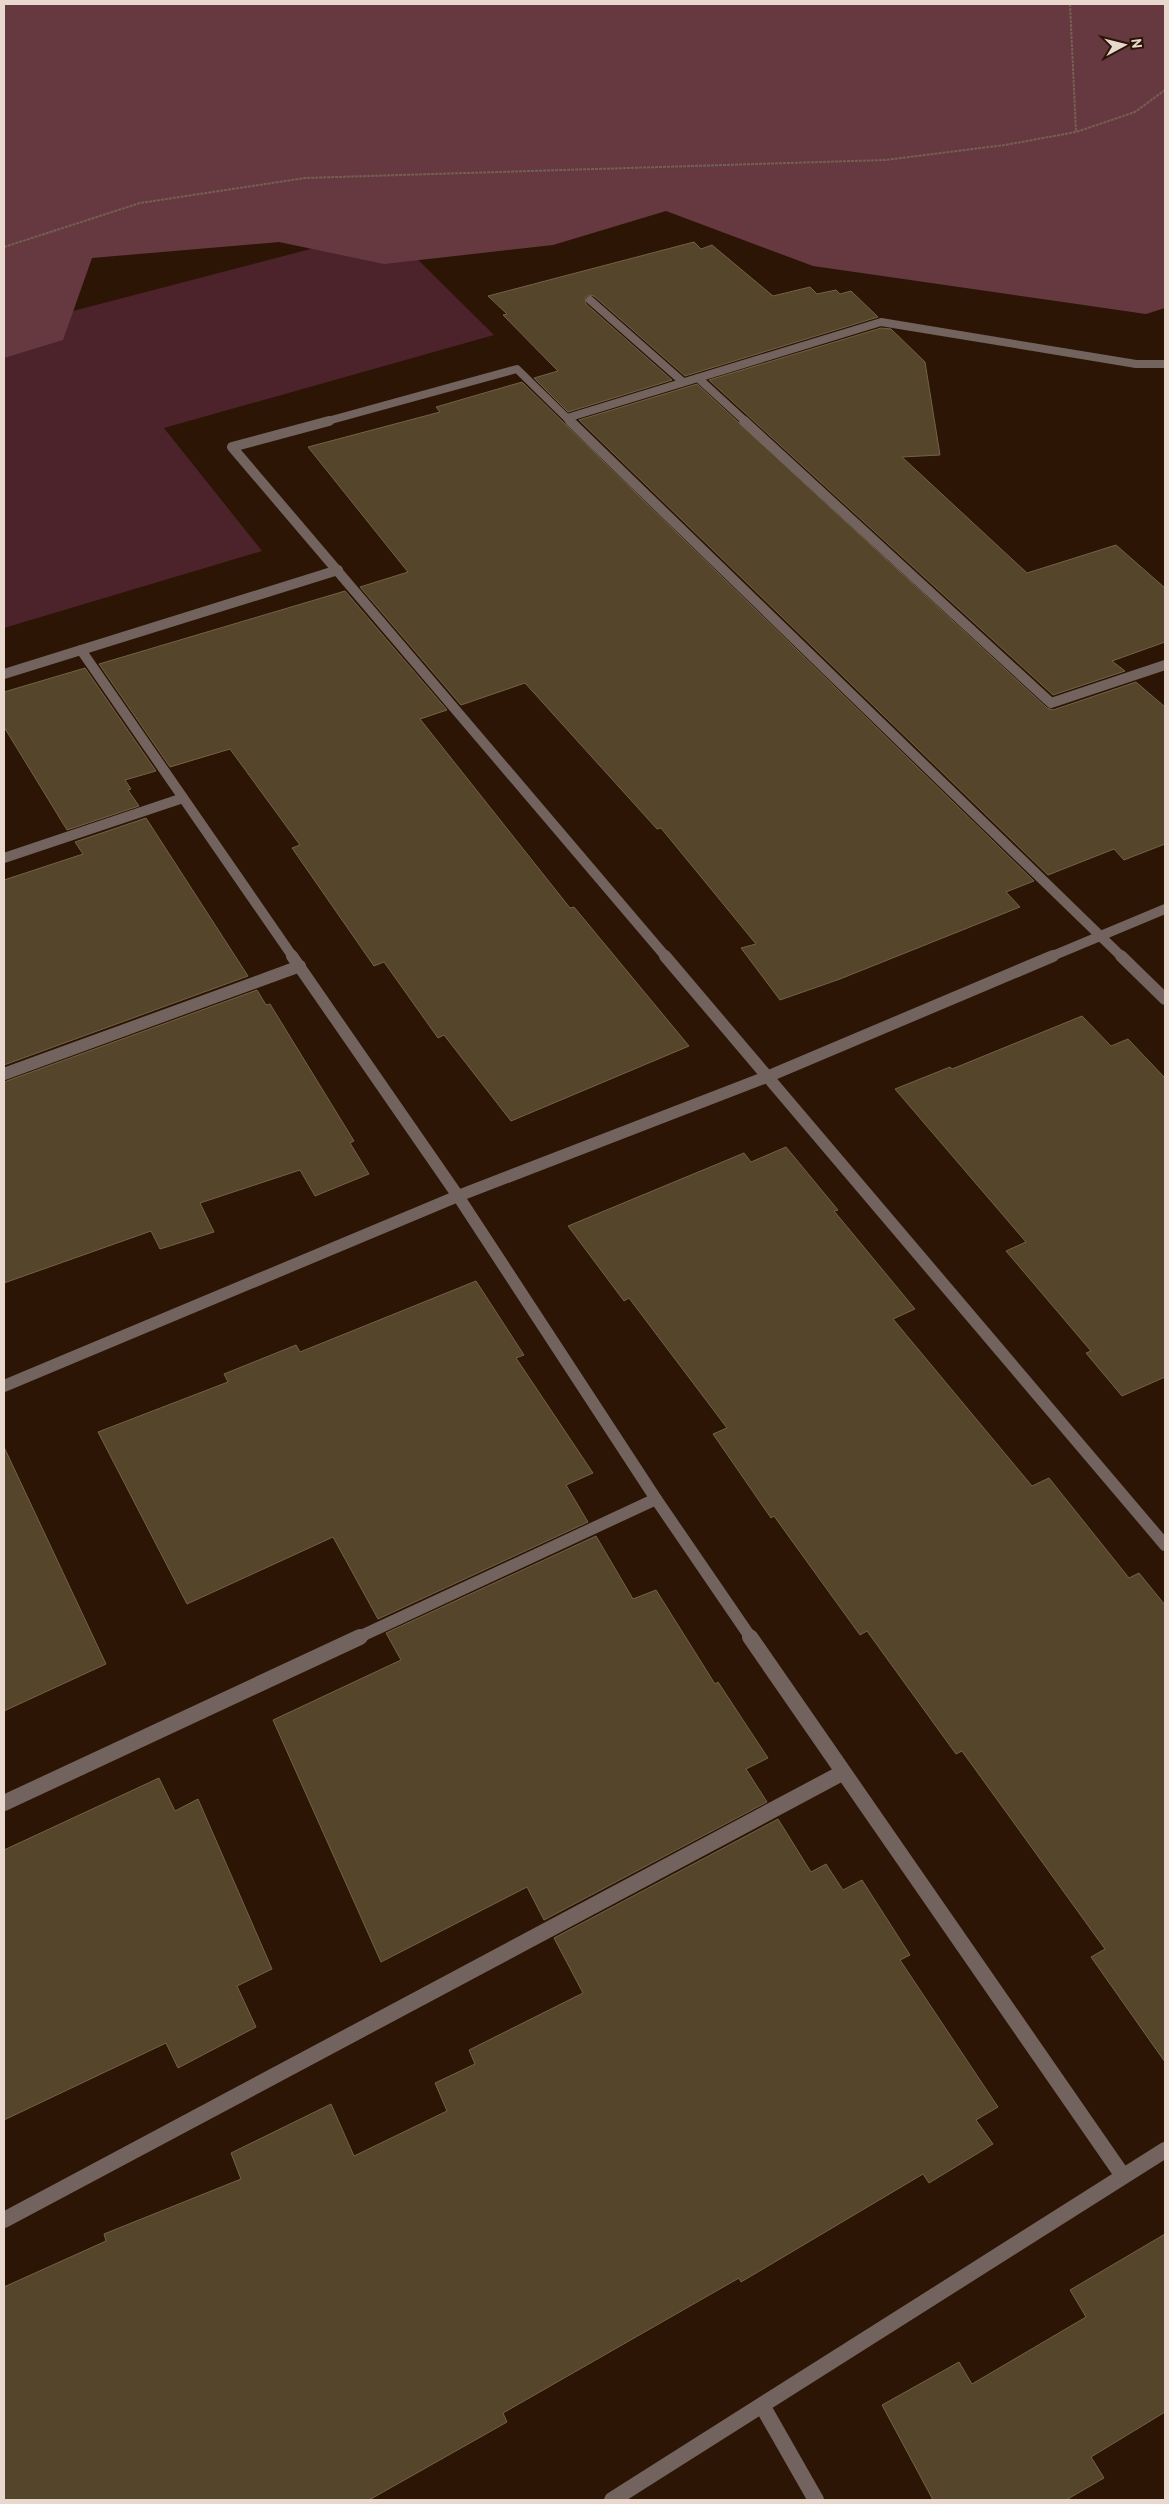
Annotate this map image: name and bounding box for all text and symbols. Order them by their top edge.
north arrow [1099,20,1149,70]
text: N [1126,38,1144,50]

